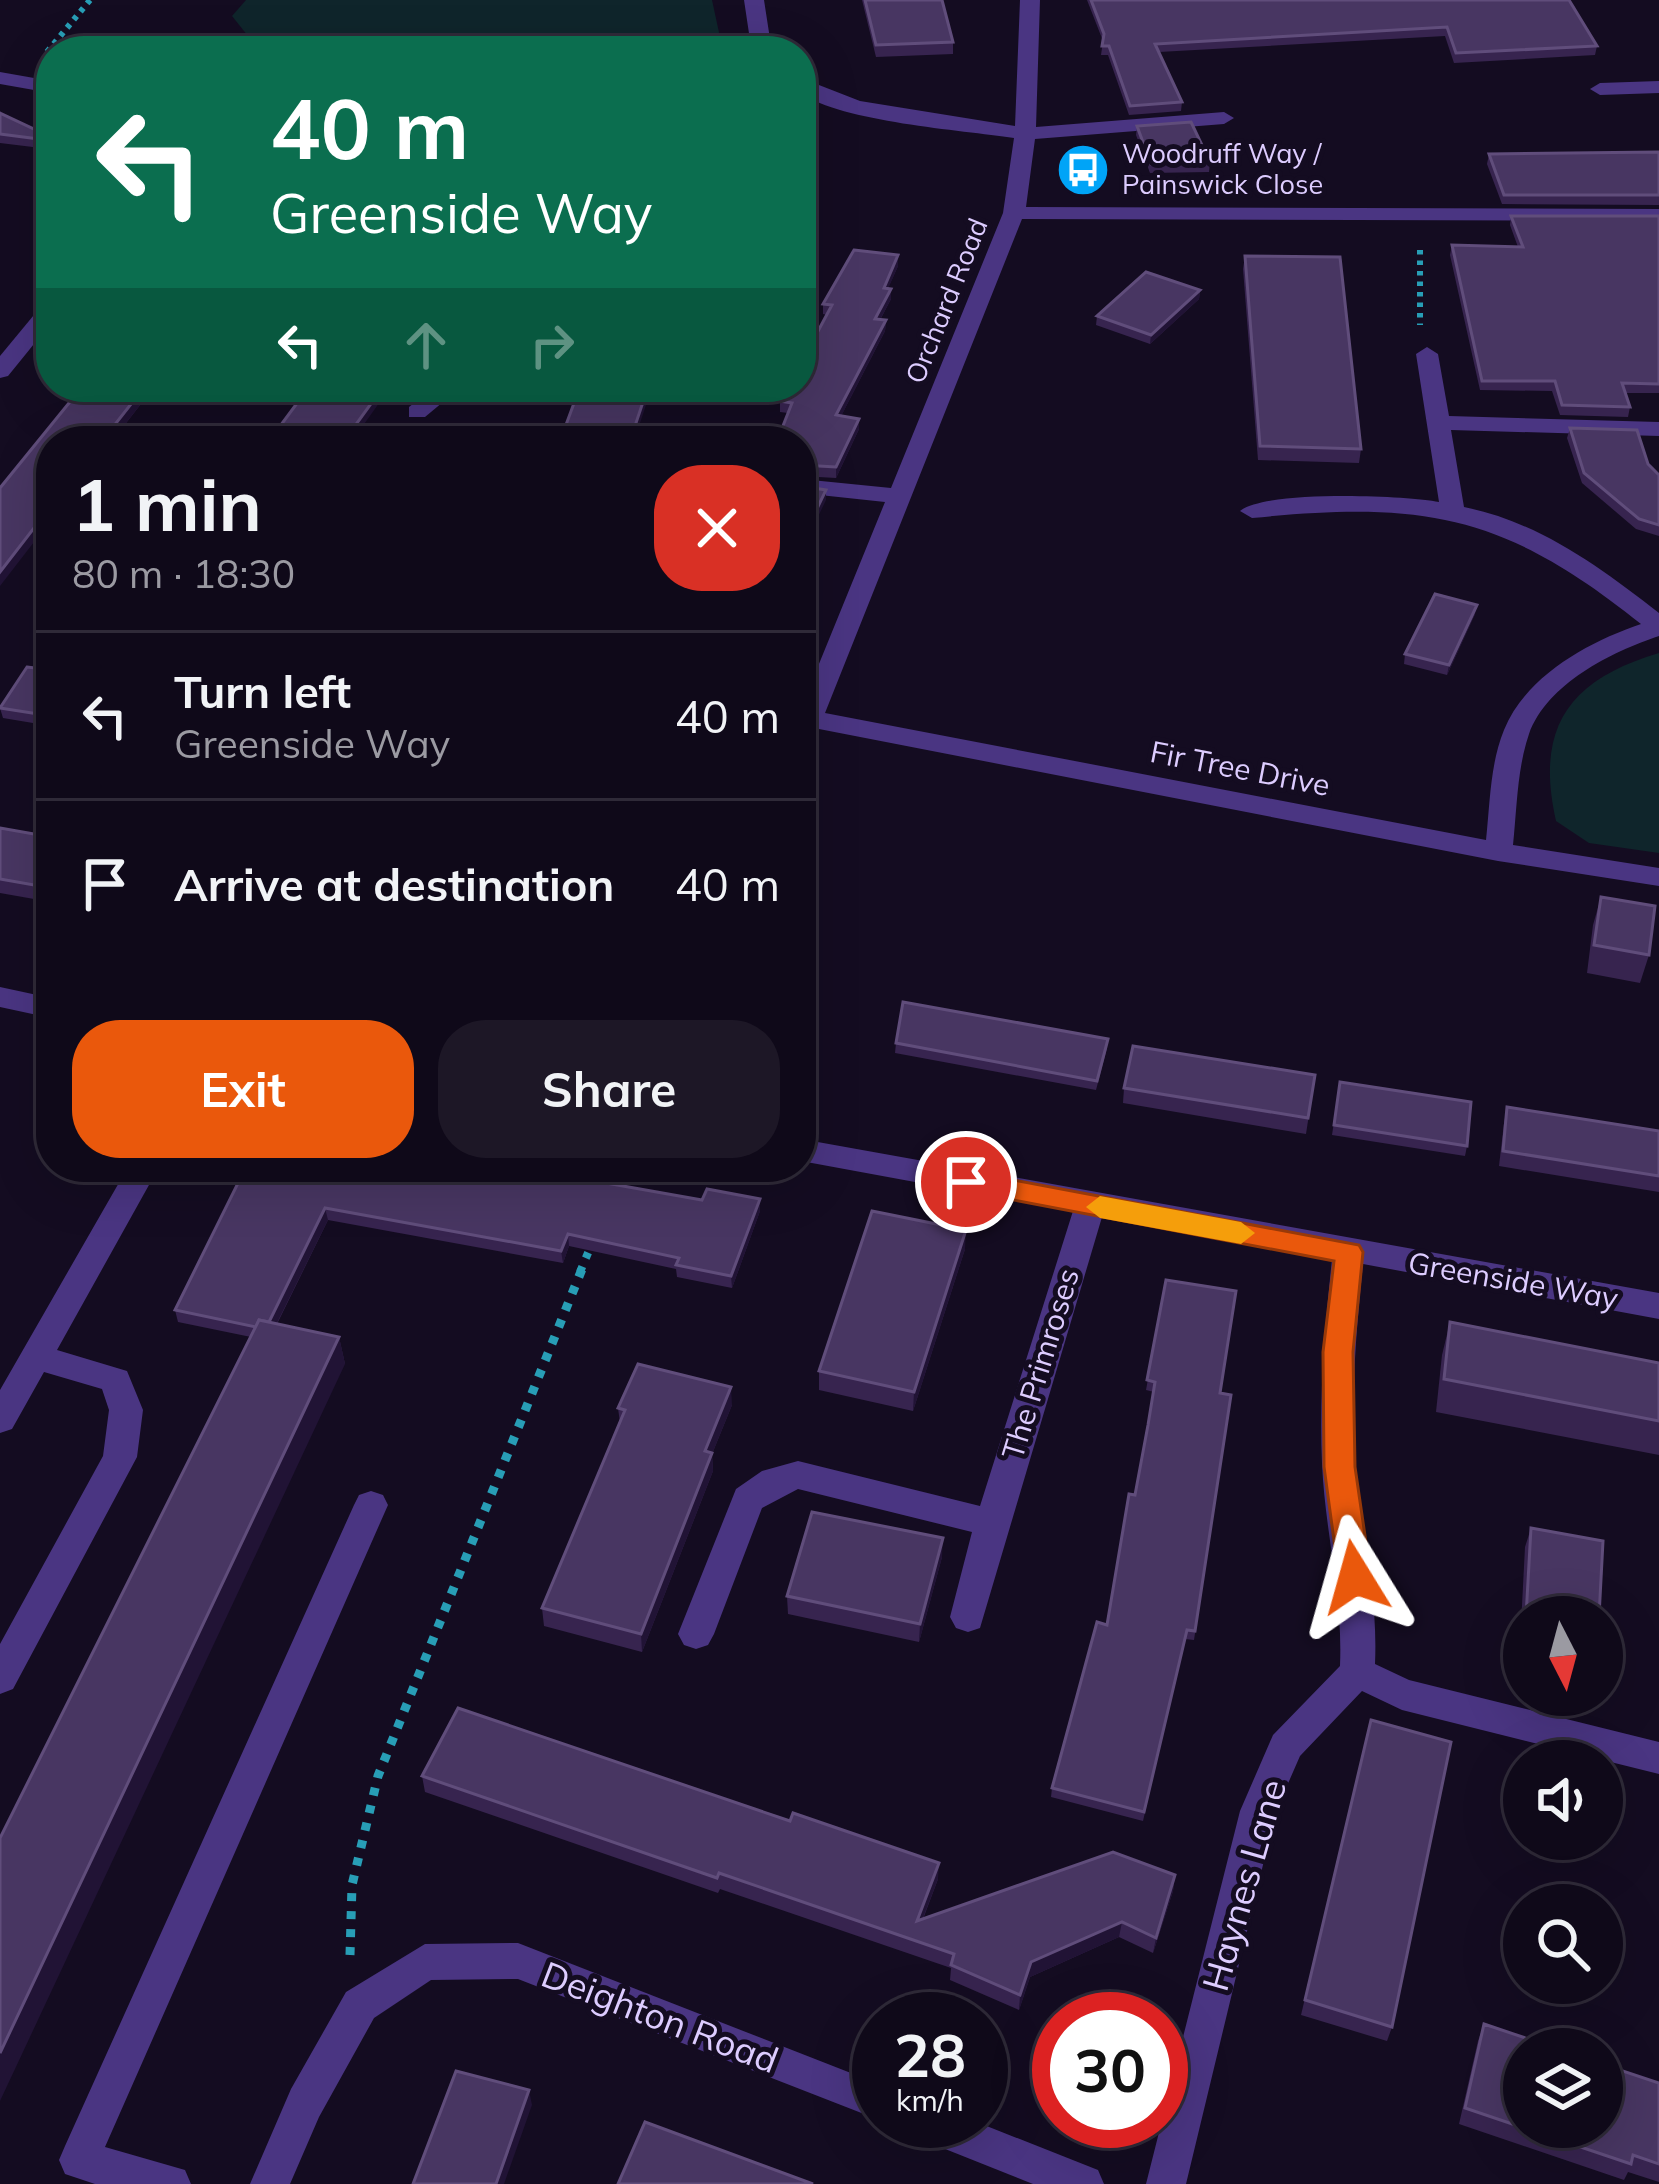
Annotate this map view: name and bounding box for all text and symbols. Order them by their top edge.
text: 40 m [270,75,469,180]
icon: left [72,84,228,240]
place label: Woodruff Way / Painswick Close [1122,136,1323,201]
bus stop icon: Woodruff Way / Painswick Close [1055,142,1111,198]
text: Greenside Way [270,179,652,247]
street label: Orchard Road [898,213,995,388]
icon: left [267,312,333,378]
icon: ahead [393,312,459,378]
icon: right [519,312,585,378]
text: 1 min [72,459,262,549]
button: close [654,465,780,591]
text: 80 m · 18:30 [72,549,295,598]
text: Turn left [174,663,351,719]
icon: left [72,683,138,749]
text: 40 m [675,688,780,744]
text: Greenside Way [174,719,450,768]
street label: Fir Tree Drive [1147,732,1333,804]
icon: arrive [72,851,138,917]
text: Arrive at destination [174,856,614,912]
text: 40 m [675,856,780,912]
button: Exit [72,1020,414,1158]
button: Share [438,1020,780,1158]
pin [915,1131,1017,1233]
icon: arrive [933,1149,999,1215]
street label: Greenside Way [1405,1243,1621,1317]
street label: The Primroses [993,1264,1087,1464]
position arrow [1292,1514,1418,1640]
north arrow [1503,1596,1623,1716]
map controls [1503,1596,1623,2148]
button: sound [1503,1740,1623,1860]
street label: Haynes Lane [1192,1774,1295,1996]
button: search [1503,1884,1623,2004]
street label: Deighton Road [536,1951,785,2082]
speed limit sign: 30 [1032,1992,1188,2148]
text: 28 [894,2017,966,2092]
button: layers [1503,2028,1623,2148]
text: km/h [896,2081,964,2119]

